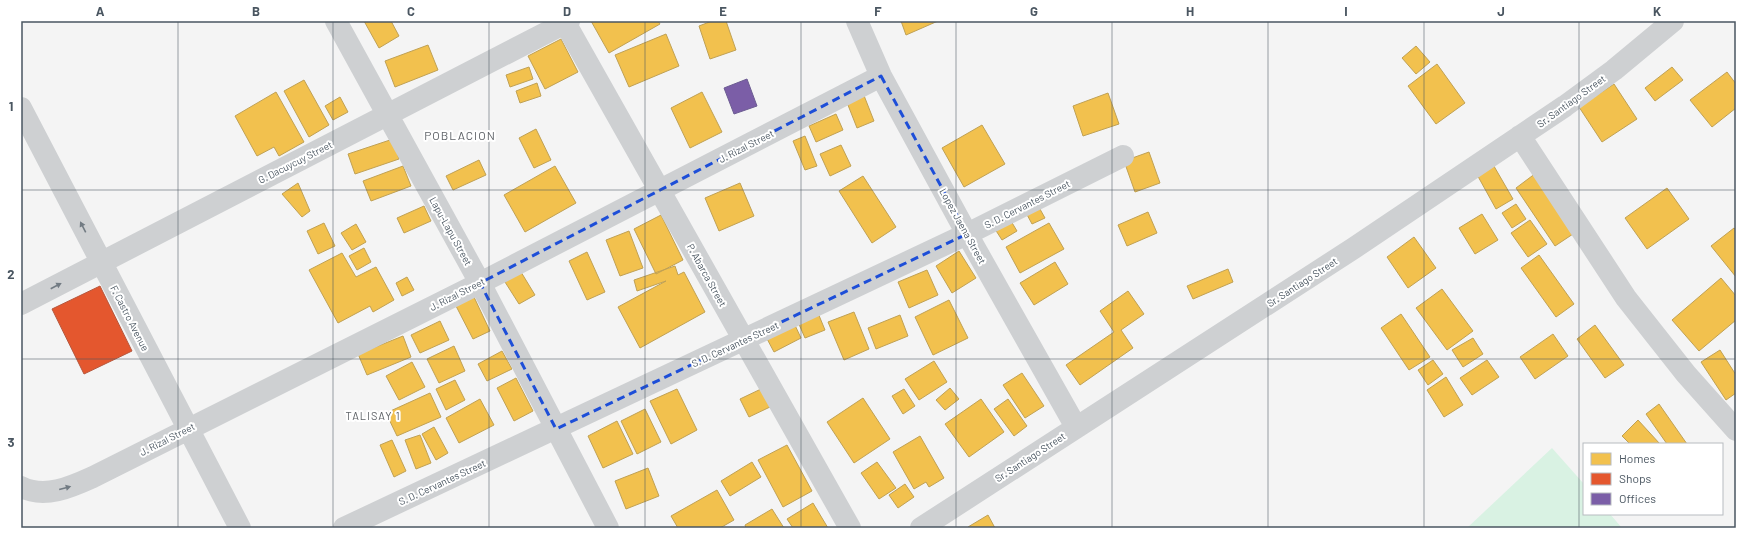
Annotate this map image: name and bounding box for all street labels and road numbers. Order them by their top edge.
street label: Sr. Santiago Street [1534,72,1608,130]
street label: J. Rizal Street [716,127,776,165]
street label: G. Dacuycuy Street [256,138,334,186]
street label: S. D. Cervantes Street [982,177,1072,231]
street label: Lopez Jaena Street [937,186,989,266]
street label: Lapu-Lapu Street [427,195,475,268]
street label: P. Abarca Street [685,241,729,309]
street label: Sr. Santiago Street [1264,255,1340,309]
street label: J. Rizal Street [427,275,487,313]
street label: F. Castro Avenue [108,283,152,353]
street label: S. D. Cervantes Street [690,318,781,369]
street label: J. Rizal Street [137,420,197,458]
street label: Sr. Santiago Street [992,430,1068,484]
street label: S. D. Cervantes Street [397,456,488,507]

